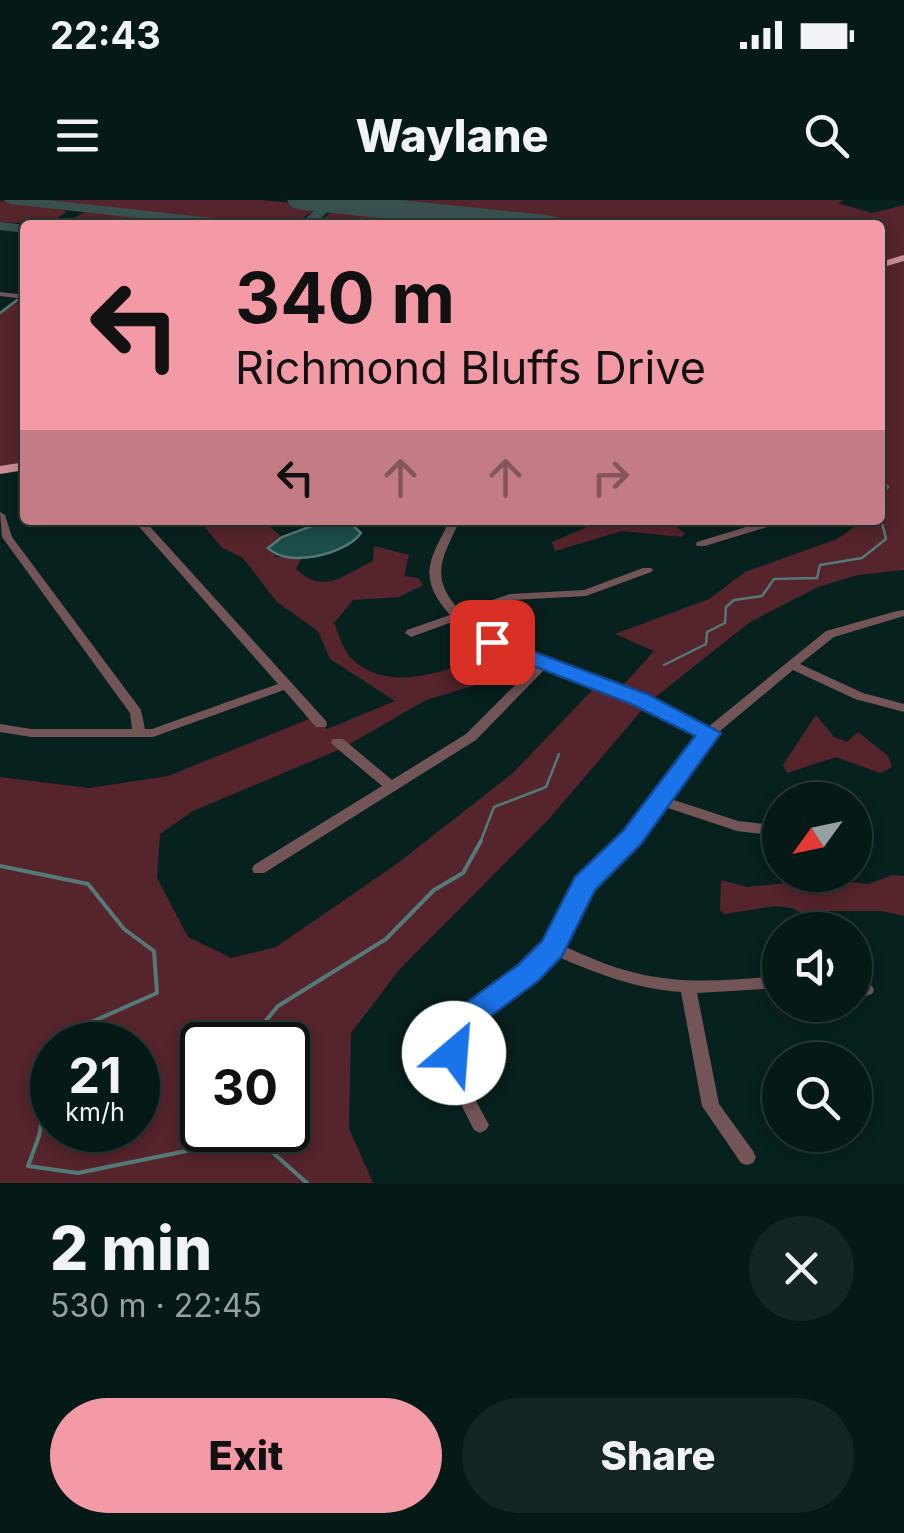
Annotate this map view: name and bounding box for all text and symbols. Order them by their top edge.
text: 22:43 [50,12,161,58]
icon: menu [50,108,105,163]
text: Waylane [355,108,549,163]
icon: search [799,108,854,163]
text: 340 m [235,255,455,340]
icon: left [70,260,200,390]
text: Richmond Bluffs Drive [235,340,706,395]
icon: left [268,450,323,505]
icon: ahead [373,450,428,505]
icon: ahead [478,450,533,505]
icon: right [583,450,638,505]
pin [450,600,535,685]
icon: arrive [465,615,520,670]
north arrow [762,782,872,892]
map controls [762,782,872,1152]
button: sound [762,912,872,1022]
position arrow [402,1001,506,1105]
speed limit sign: 30 [180,1022,310,1152]
button: search [762,1042,872,1152]
text: 21 [68,1045,122,1105]
text: km/h [65,1097,125,1127]
text: 2 min [50,1212,212,1284]
button: close [749,1216,854,1321]
text: 530 m · 22:45 [50,1286,262,1325]
button: Exit [50,1398,442,1513]
button: Share [462,1398,854,1513]

